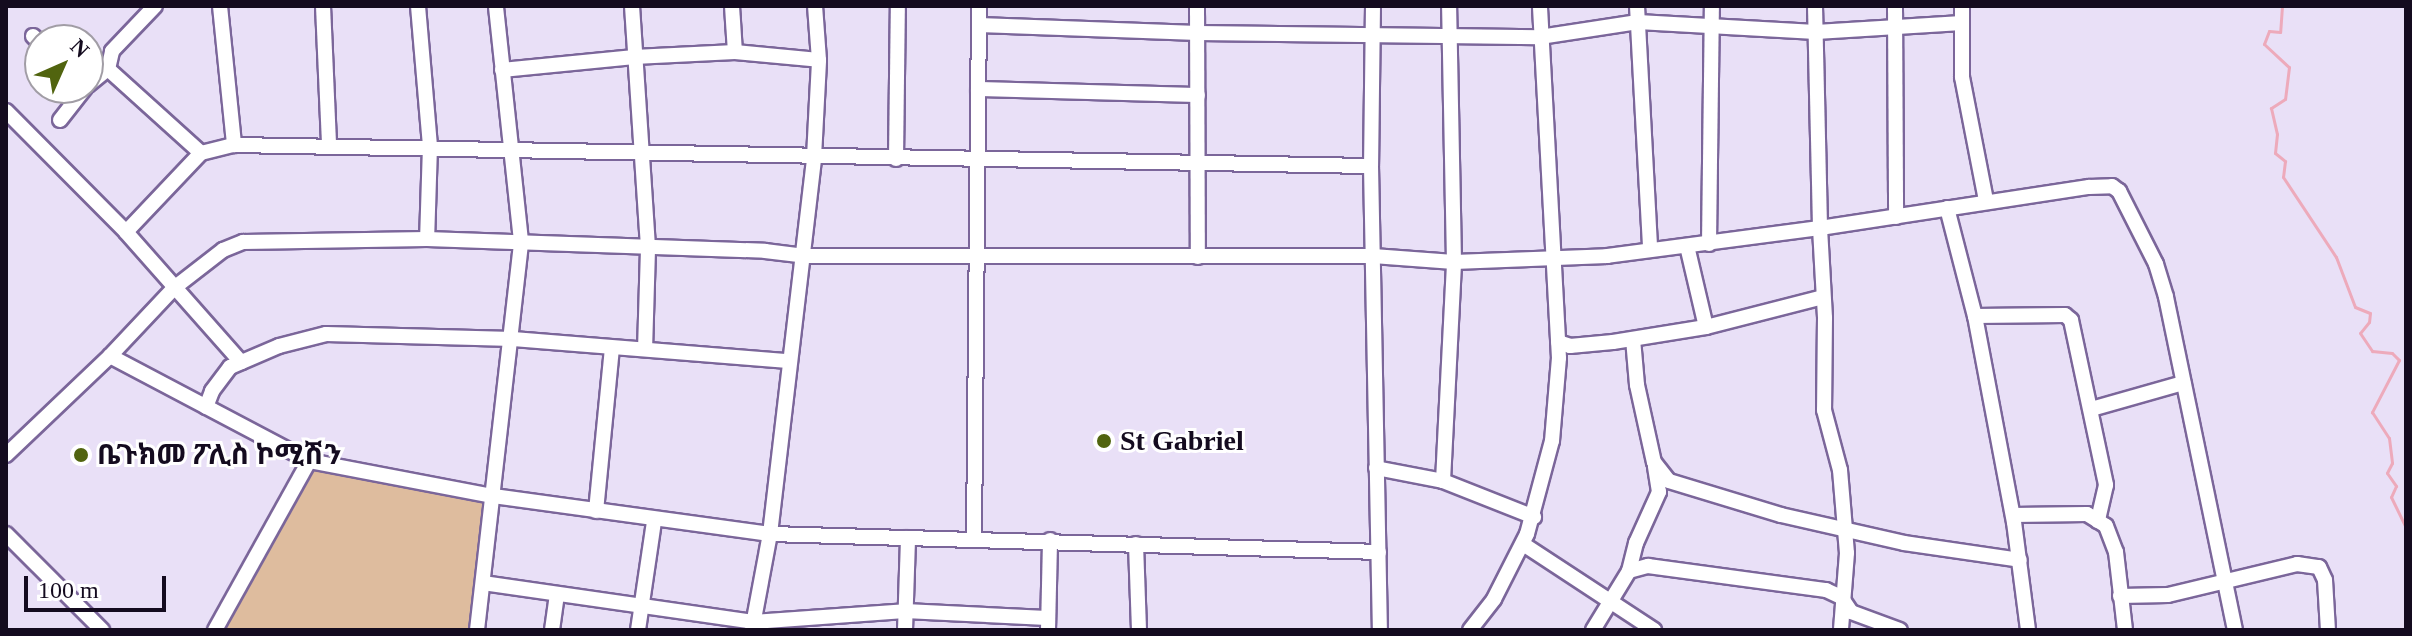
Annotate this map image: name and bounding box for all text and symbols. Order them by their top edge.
north arrow [24,24,104,104]
text: N [65,34,94,63]
place label: St Gabriel [1120,424,1244,458]
marker: St Gabriel [1095,432,1113,450]
place label: ቤጉክመ ፖሊስ ኮሚሽን [97,438,342,472]
marker: ቤጉክመ ፖሊስ ኮሚሽን [72,446,90,464]
scale bar [28,560,170,610]
text: 100 m [38,577,99,603]

